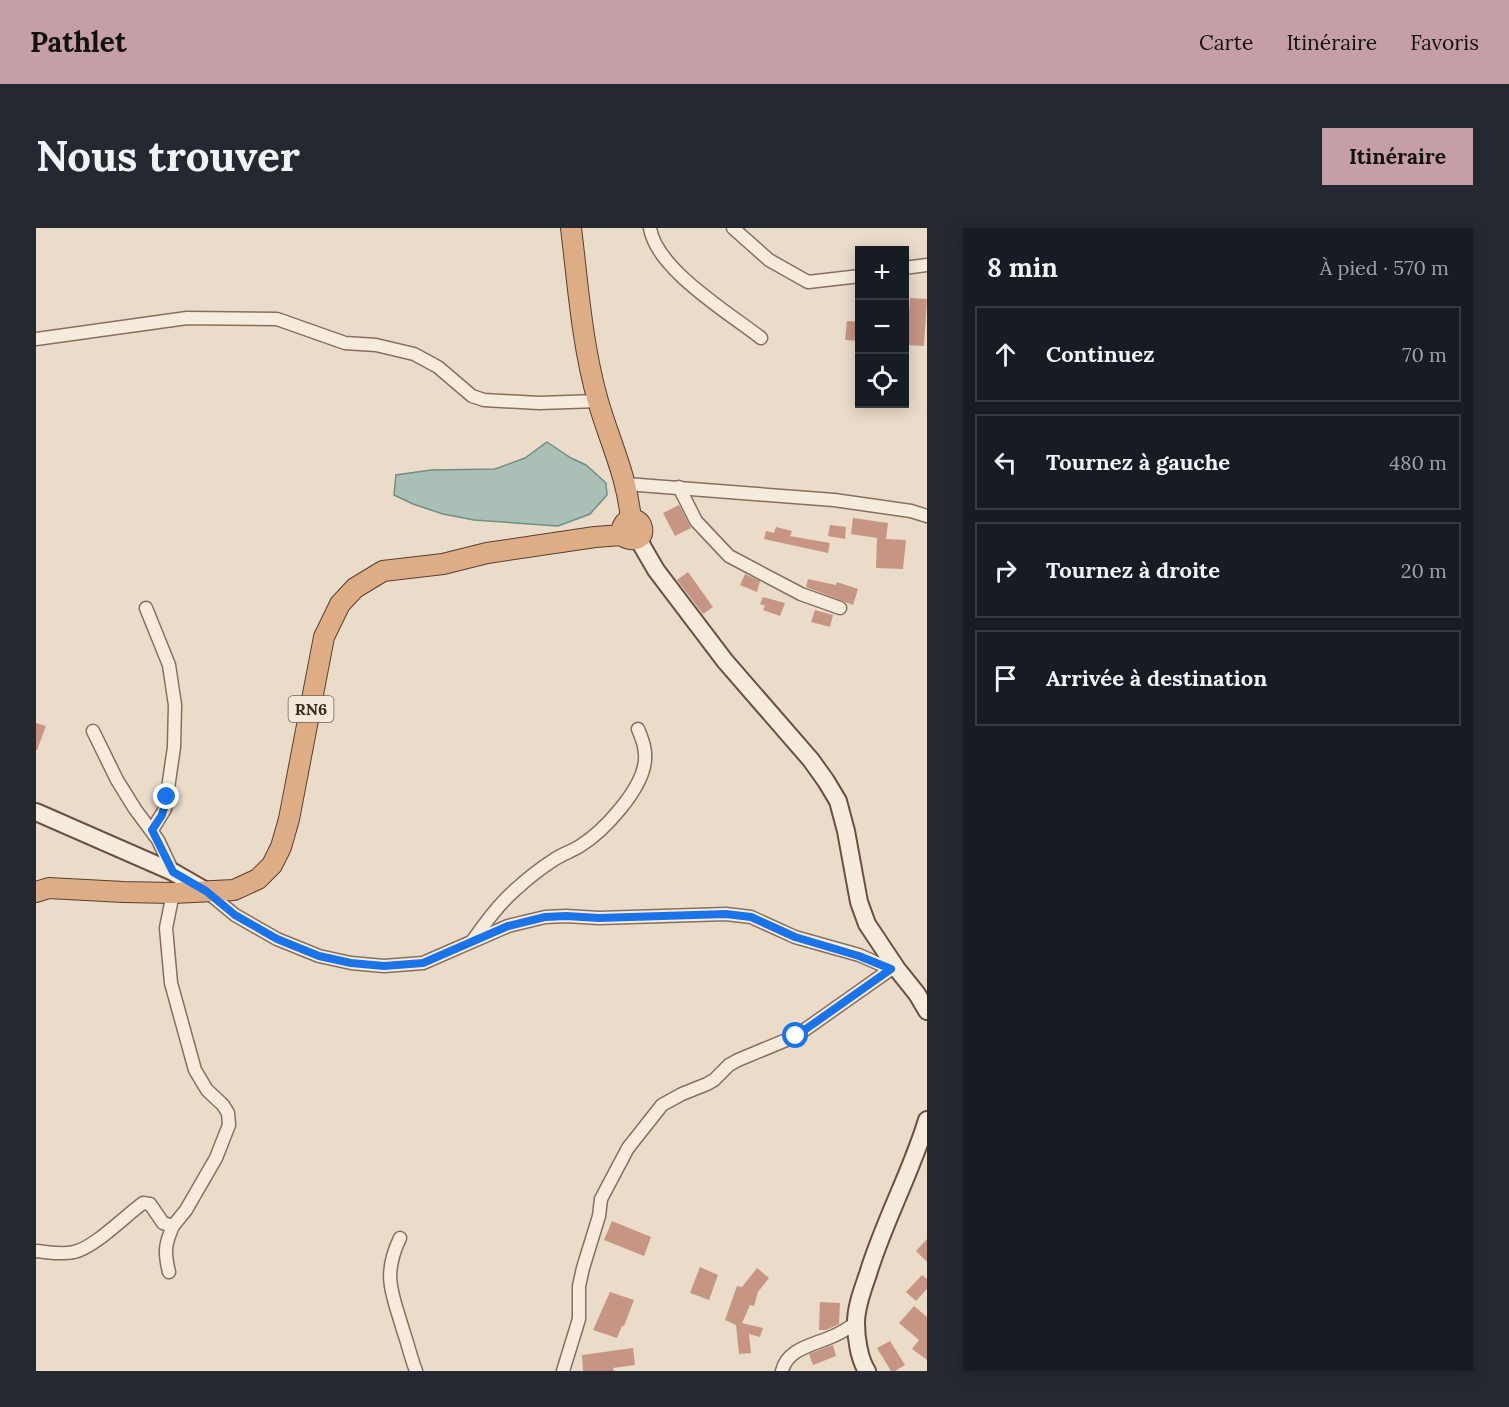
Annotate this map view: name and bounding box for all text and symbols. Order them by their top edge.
text: Pathlet [30,24,127,60]
text: Carte [1199,29,1253,56]
text: Itinéraire [1286,29,1377,56]
text: Favoris [1410,29,1479,56]
button: Itinéraire [1322,128,1473,185]
text: Nous trouver [36,129,300,183]
map controls [855,246,909,408]
button: + [855,246,909,300]
text: 8 min [987,251,1058,284]
text: À pied · 570 m [1320,255,1449,280]
button: − [855,300,909,354]
icon: ahead [989,338,1022,371]
text: Continuez [1046,340,1154,368]
text: 70 m [1402,342,1447,367]
button: locate [855,354,909,408]
icon: left [989,446,1022,479]
text: Tournez à gauche [1046,448,1230,476]
text: 480 m [1389,450,1447,475]
icon: right [989,554,1022,587]
text: Tournez à droite [1046,556,1220,584]
text: 20 m [1401,558,1447,583]
icon: arrive [989,662,1022,695]
text: Arrivée à destination [1046,664,1267,692]
road number: RN6 [288,696,334,722]
route end [153,783,179,809]
route start [782,1022,808,1048]

